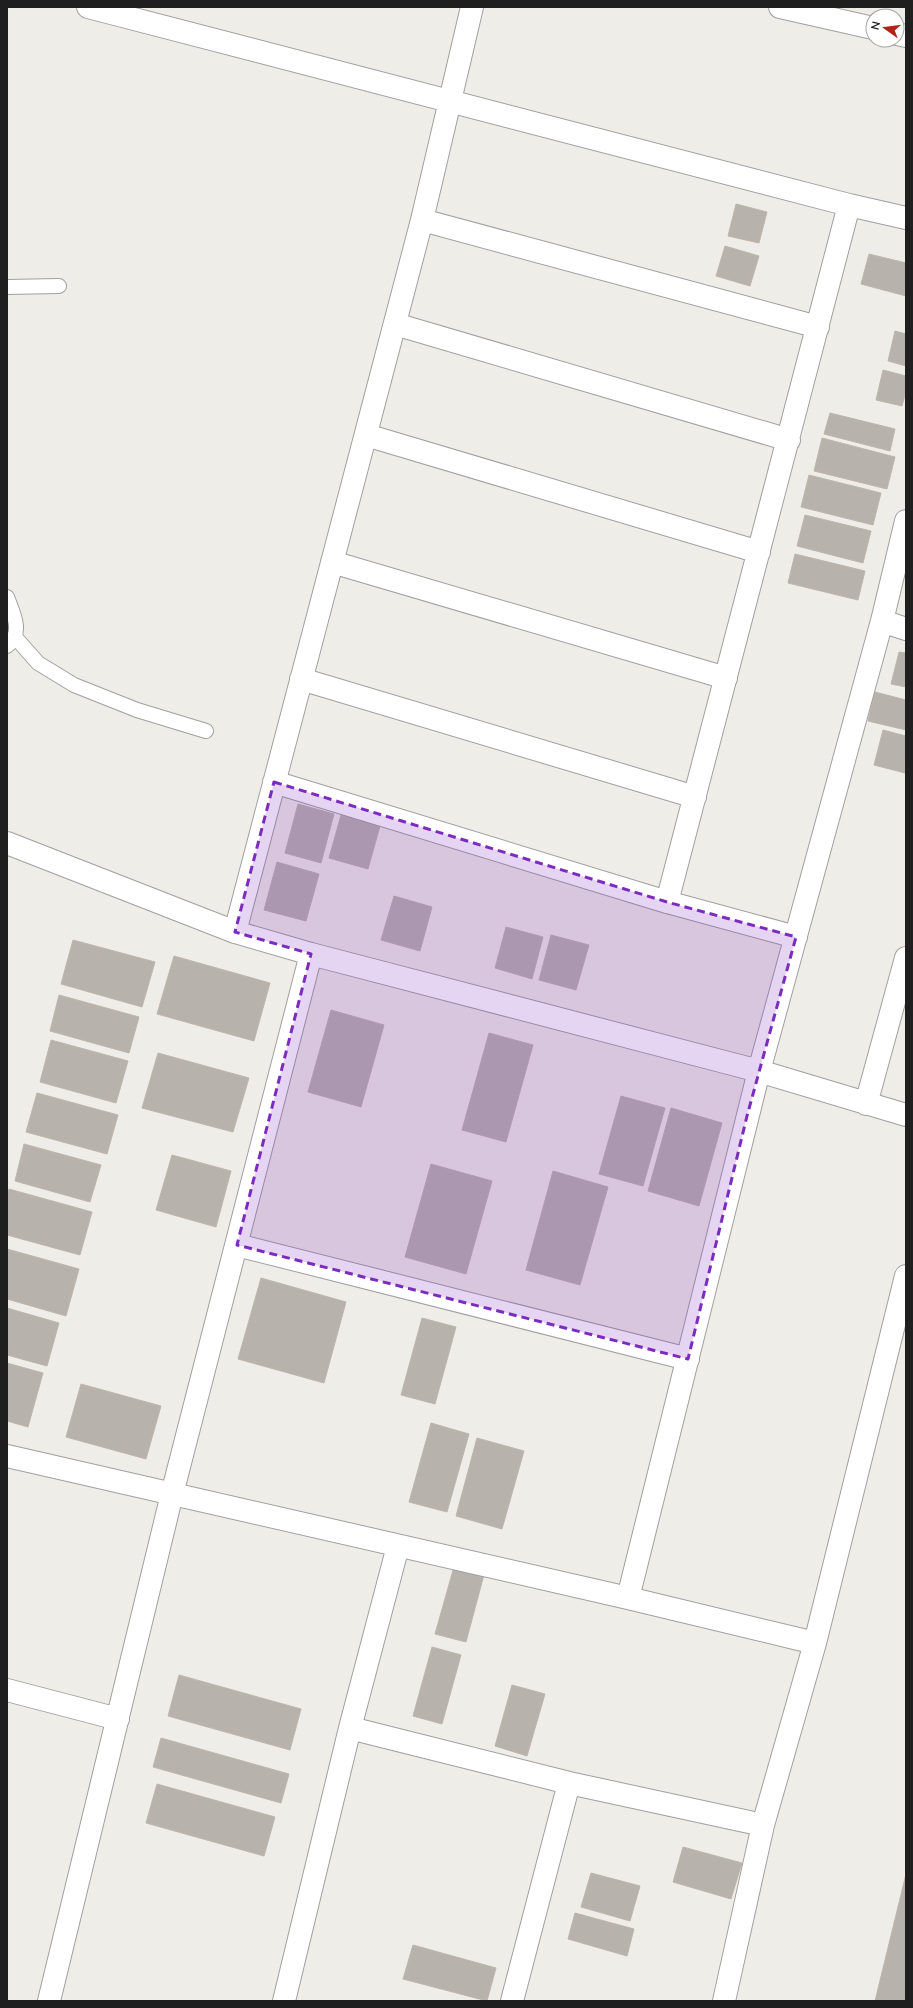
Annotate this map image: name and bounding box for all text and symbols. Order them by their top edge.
north arrow [865,8,905,48]
text: N [867,20,883,31]

